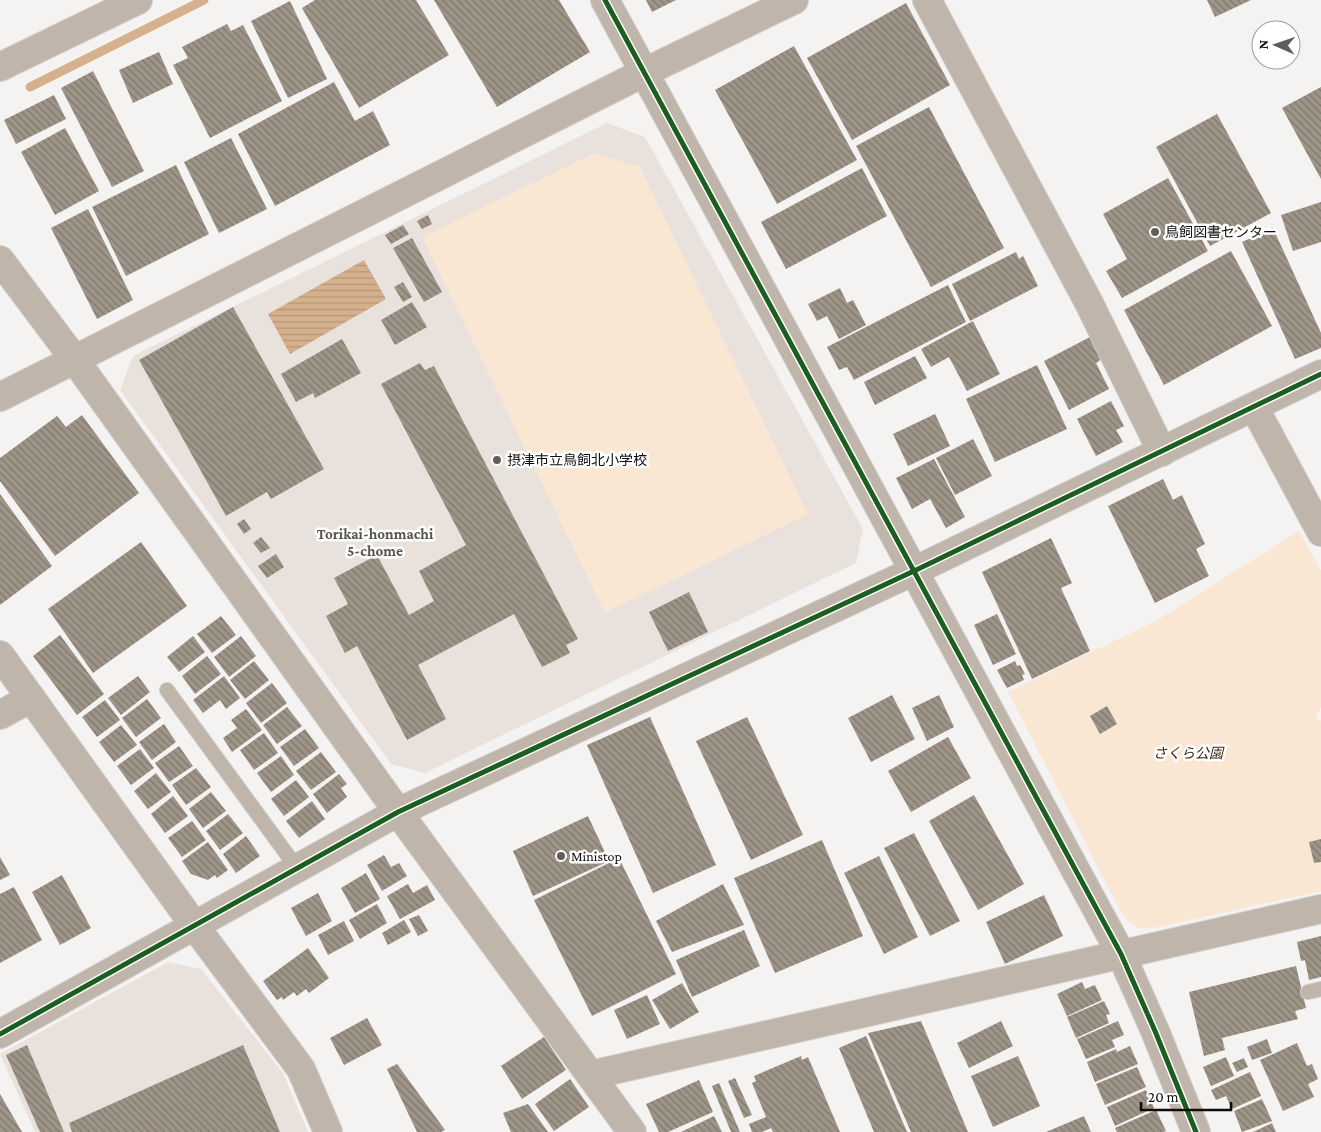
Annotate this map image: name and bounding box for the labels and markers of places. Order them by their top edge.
place label: 鳥飼図書センター [1165,224,1277,240]
marker: 鳥飼図書センター [1149,226,1161,238]
place label: 摂津市立鳥飼北小学校 [507,452,647,468]
marker: 摂津市立鳥飼北小学校 [491,454,503,466]
place label: Ministop [571,848,622,864]
marker: Ministop [555,850,567,862]

